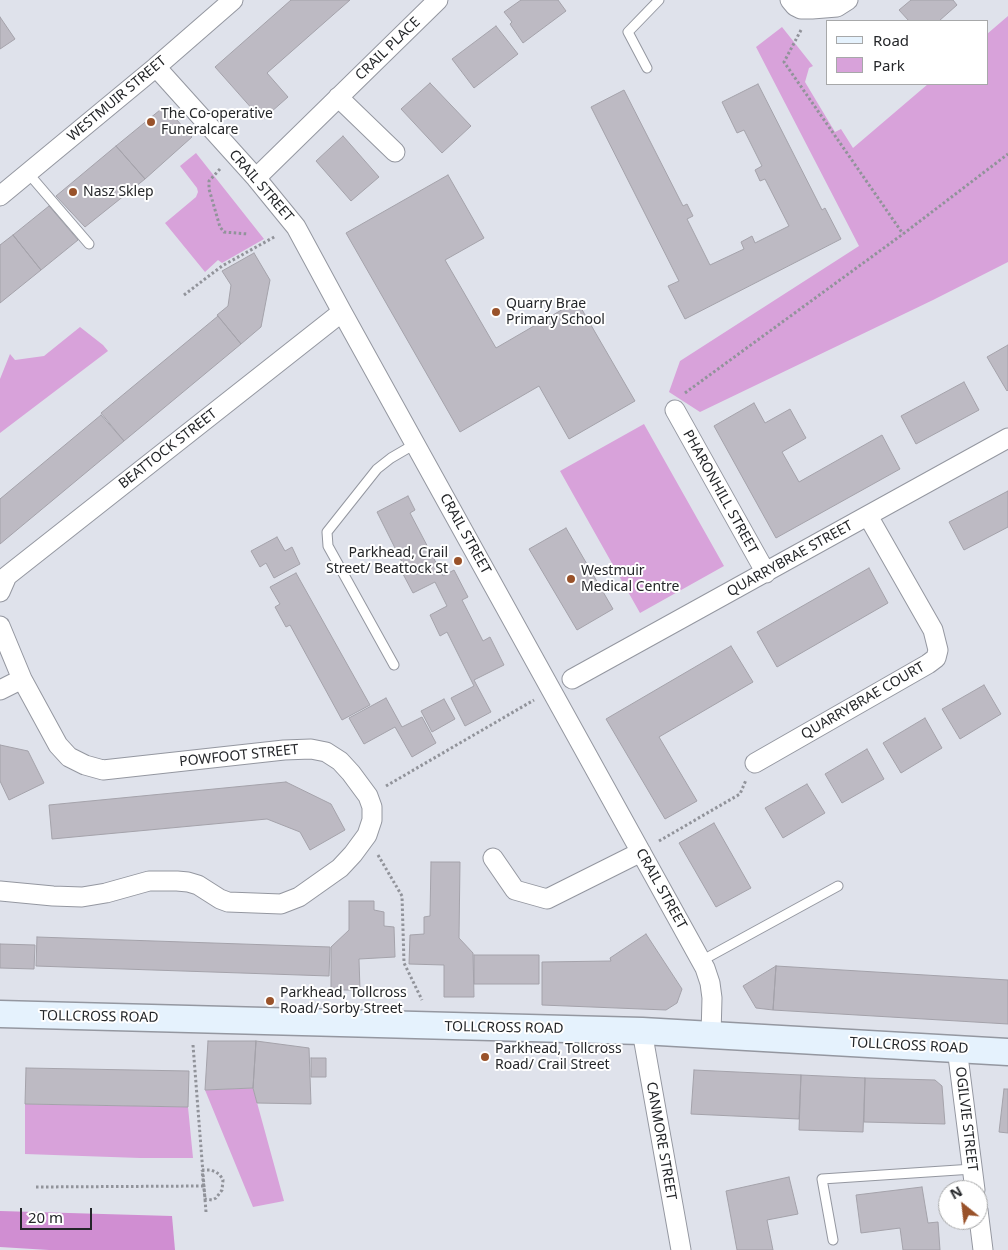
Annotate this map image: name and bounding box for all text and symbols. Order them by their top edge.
street label: CRAIL PLACE [352,14,424,84]
legend [826,20,988,85]
text: Road [873,30,909,50]
street label: WESTMUIR STREET [64,53,170,145]
text: Park [873,55,905,75]
place label: The Co-operative Funeralcare [161,106,273,138]
marker: The Co-operative Funeralcare [145,116,157,128]
street label: CRAIL STREET [225,147,297,225]
place label: Nasz Sklep [83,184,154,200]
marker: Nasz Sklep [67,186,79,198]
place label: Quarry Brae Primary School [506,296,605,328]
marker: Quarry Brae Primary School [490,306,502,318]
street label: BEATTOCK STREET [116,405,220,493]
street label: PHARONHILL STREET [679,427,761,557]
street label: CRAIL STREET [436,491,494,577]
street label: QUARRYBRAE STREET [724,517,856,601]
place label: Parkhead, Crail Street/ Beattock St [326,545,448,578]
marker: Parkhead, Crail Street/ Beattock St [452,555,464,567]
place label: Westmuir Medical Centre [581,563,679,596]
marker: Westmuir Medical Centre [565,573,577,585]
street label: QUARRYBRAE COURT [798,659,928,743]
street label: POWFOOT STREET [178,741,300,771]
street label: CRAIL STREET [632,846,690,932]
place label: Parkhead, Tollcross Road/ Sorby Street [280,985,407,1018]
marker: Parkhead, Tollcross Road/ Sorby Street [264,995,276,1007]
street label: TOLLCROSS ROAD [39,1008,159,1026]
street label: TOLLCROSS ROAD [444,1019,564,1037]
street label: TOLLCROSS ROAD [849,1035,969,1057]
place label: Parkhead, Tollcross Road/ Crail Street [495,1041,622,1074]
marker: Parkhead, Tollcross Road/ Crail Street [479,1051,491,1063]
street label: OGILVIE STREET [951,1066,981,1172]
street label: CANMORE STREET [642,1081,680,1201]
north arrow [938,1180,988,1230]
text: N [946,1181,966,1203]
scale bar [22,1198,95,1230]
text: 20 m [28,1207,63,1227]

